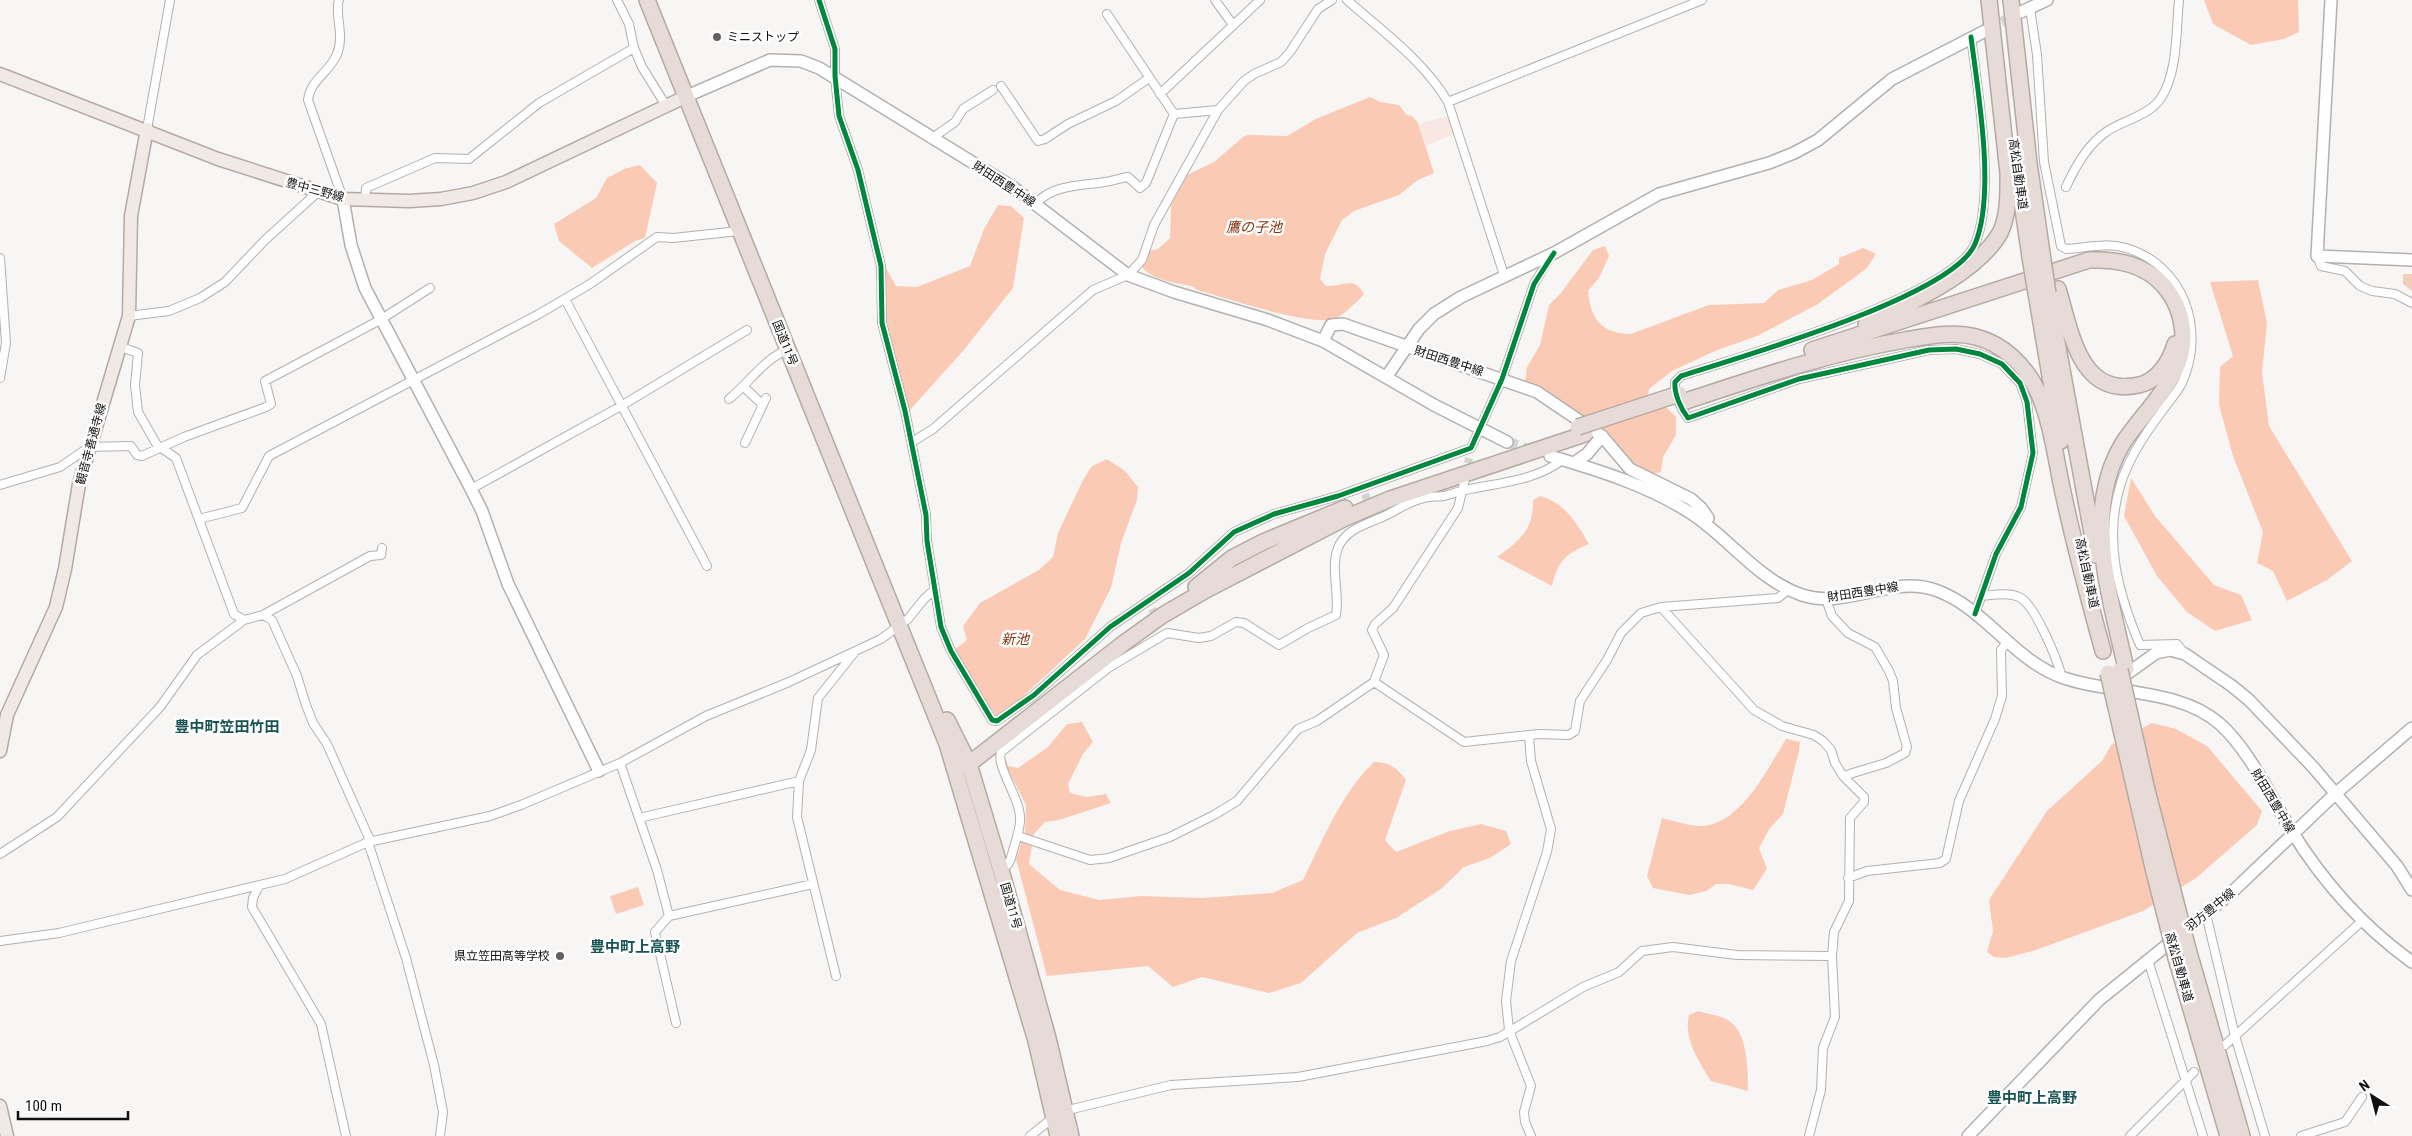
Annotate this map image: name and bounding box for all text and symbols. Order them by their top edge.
place label: ミニストップ [727,30,799,44]
marker: ミニストップ [711,31,723,43]
street label: 高松自動車道 [2006,137,2030,211]
street label: 財田西豊中線 [970,159,1038,209]
street label: 豊中三野線 [284,175,346,205]
water label: 鷹の子池 [1226,219,1284,235]
street label: 国道11号 [770,318,800,368]
street label: 財田西豊中線 [1413,343,1485,379]
street label: 観音寺善通寺線 [73,402,109,486]
street label: 高松自動車道 [2073,536,2101,610]
street label: 財田西豊中線 [1826,579,1900,605]
water label: 新池 [1001,631,1031,647]
district label: 豊中町笠田竹田 [174,718,280,736]
street label: 財田西豊中線 [2248,767,2298,835]
street label: 国道11号 [998,881,1024,931]
street label: 羽方豊中線 [2182,886,2238,934]
street label: 高松自動車道 [2162,930,2196,1004]
district label: 豊中町上高野 [590,938,680,956]
place label: 県立笠田高等学校 [454,949,550,963]
marker: 県立笠田高等学校 [554,950,566,962]
north arrow [2347,1071,2397,1121]
text: N [2356,1076,2373,1094]
scale bar [18,1088,128,1120]
district label: 豊中町上高野 [1987,1089,2077,1107]
text: 100 m [25,1097,62,1115]

